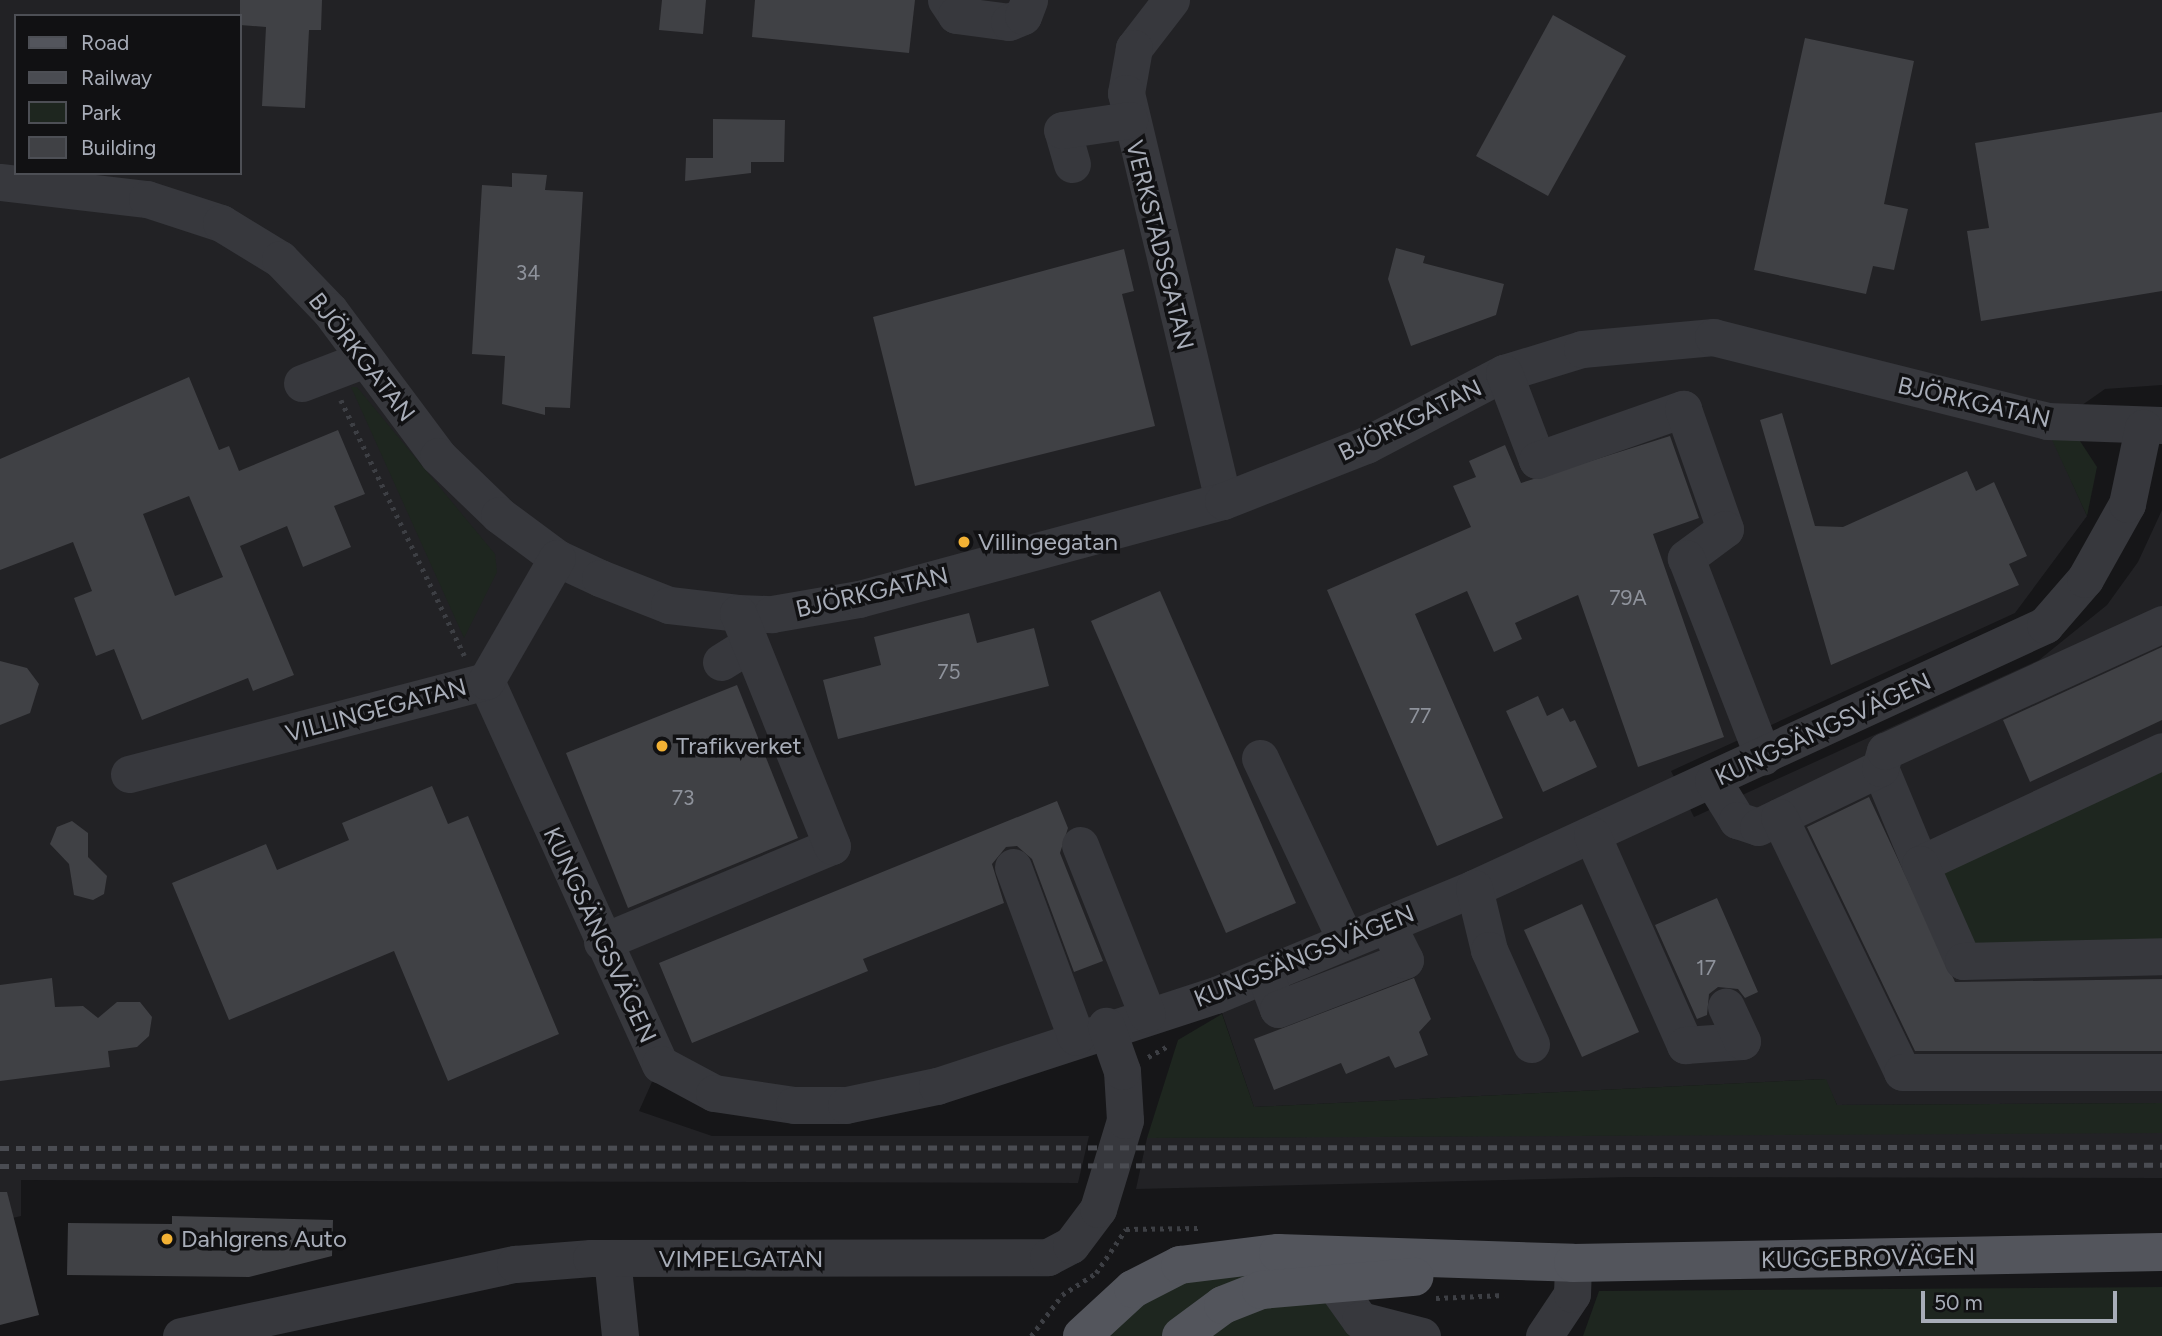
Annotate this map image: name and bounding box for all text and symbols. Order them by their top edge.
legend [14,14,242,175]
text: Road [81,30,129,55]
text: Railway [81,65,152,90]
text: Park [81,100,121,125]
text: Building [81,135,156,160]
street label: VERKSTADSGATAN [1120,137,1200,353]
house number: 34 [516,260,540,286]
street label: BJÖRKGATAN [303,287,421,427]
street label: BJÖRKGATAN [1895,370,2053,434]
street label: BJÖRKGATAN [1334,373,1486,467]
place label: Villingegatan [978,528,1118,556]
marker: Villingegatan [956,534,972,550]
street label: BJÖRKGATAN [793,560,951,624]
house number: 79A [1609,585,1647,611]
house number: 75 [937,659,961,685]
street label: KUNGSÄNGSVÄGEN [1710,666,1936,792]
street label: VILLINGEGATAN [282,672,470,748]
house number: 77 [1409,703,1431,729]
place label: Trafikverket [676,732,802,760]
marker: Trafikverket [654,738,670,754]
house number: 73 [672,785,694,811]
street label: KUNGSÄNGSVÄGEN [537,822,663,1048]
street label: KUNGSÄNGSVÄGEN [1190,899,1418,1013]
house number: 17 [1696,955,1716,981]
place label: Dahlgrens Auto [181,1225,347,1253]
marker: Dahlgrens Auto [159,1231,175,1247]
street label: KUGGEBROVÄGEN [1761,1242,1975,1274]
street label: VIMPELGATAN [659,1245,823,1273]
scale bar [1924,1276,2120,1320]
text: 50 m [1934,1290,1983,1315]

